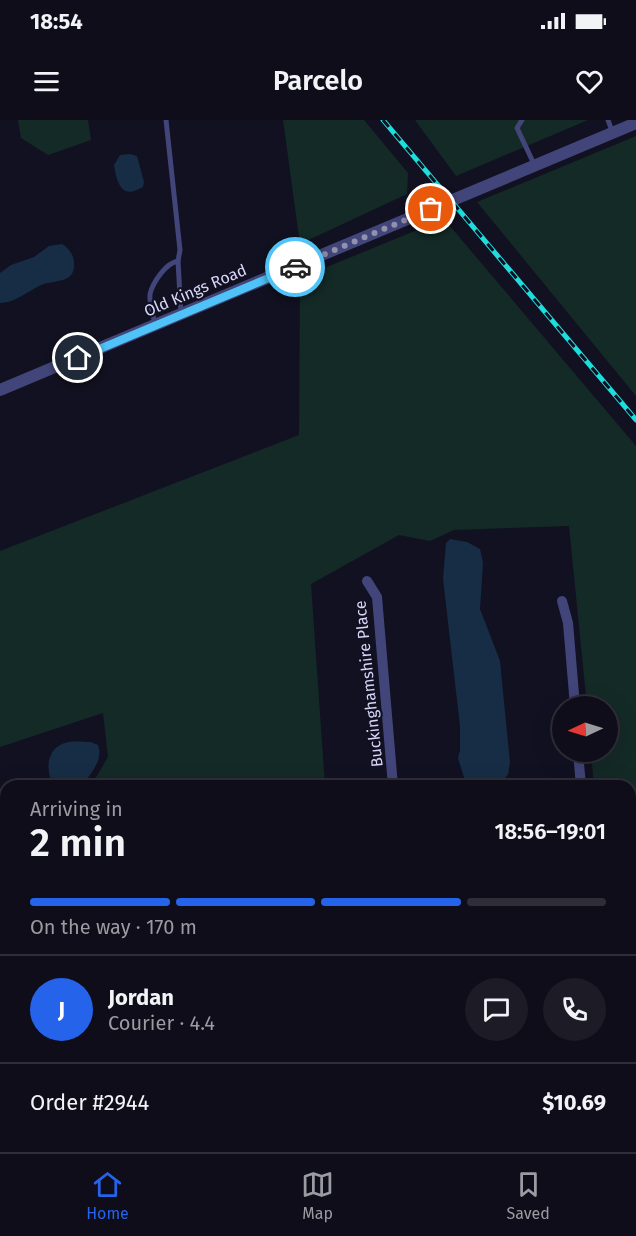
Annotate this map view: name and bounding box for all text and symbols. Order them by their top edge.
text: 18:54 [30,8,83,35]
icon: menu [30,65,63,98]
text: Parcelo [273,65,363,97]
icon: heart [573,65,606,98]
pin [405,183,456,234]
icon: bag [414,192,447,225]
courier [265,237,325,297]
icon: car [279,251,312,284]
street label: Old Kings Road [141,260,249,321]
pin [52,332,103,383]
icon: home [61,341,94,374]
street label: Buckinghamshire Place [350,600,387,768]
north arrow [552,696,618,762]
map controls [552,696,618,762]
text: Arriving in [30,797,123,821]
text: 18:56–19:01 [494,818,606,845]
text: 2 min [30,820,126,866]
text: On the way · 170 m [30,915,197,939]
button: chat [465,978,528,1041]
button: phone [543,978,606,1041]
text: Jordan [108,984,174,1011]
text: J [58,996,65,1023]
text: Courier · 4.4 [108,1011,215,1035]
text: Order #2944 [30,1089,149,1116]
text: $10.69 [542,1089,606,1116]
tab: Home [86,1168,129,1223]
tab: Map [301,1168,334,1223]
tab: Saved [507,1168,550,1223]

